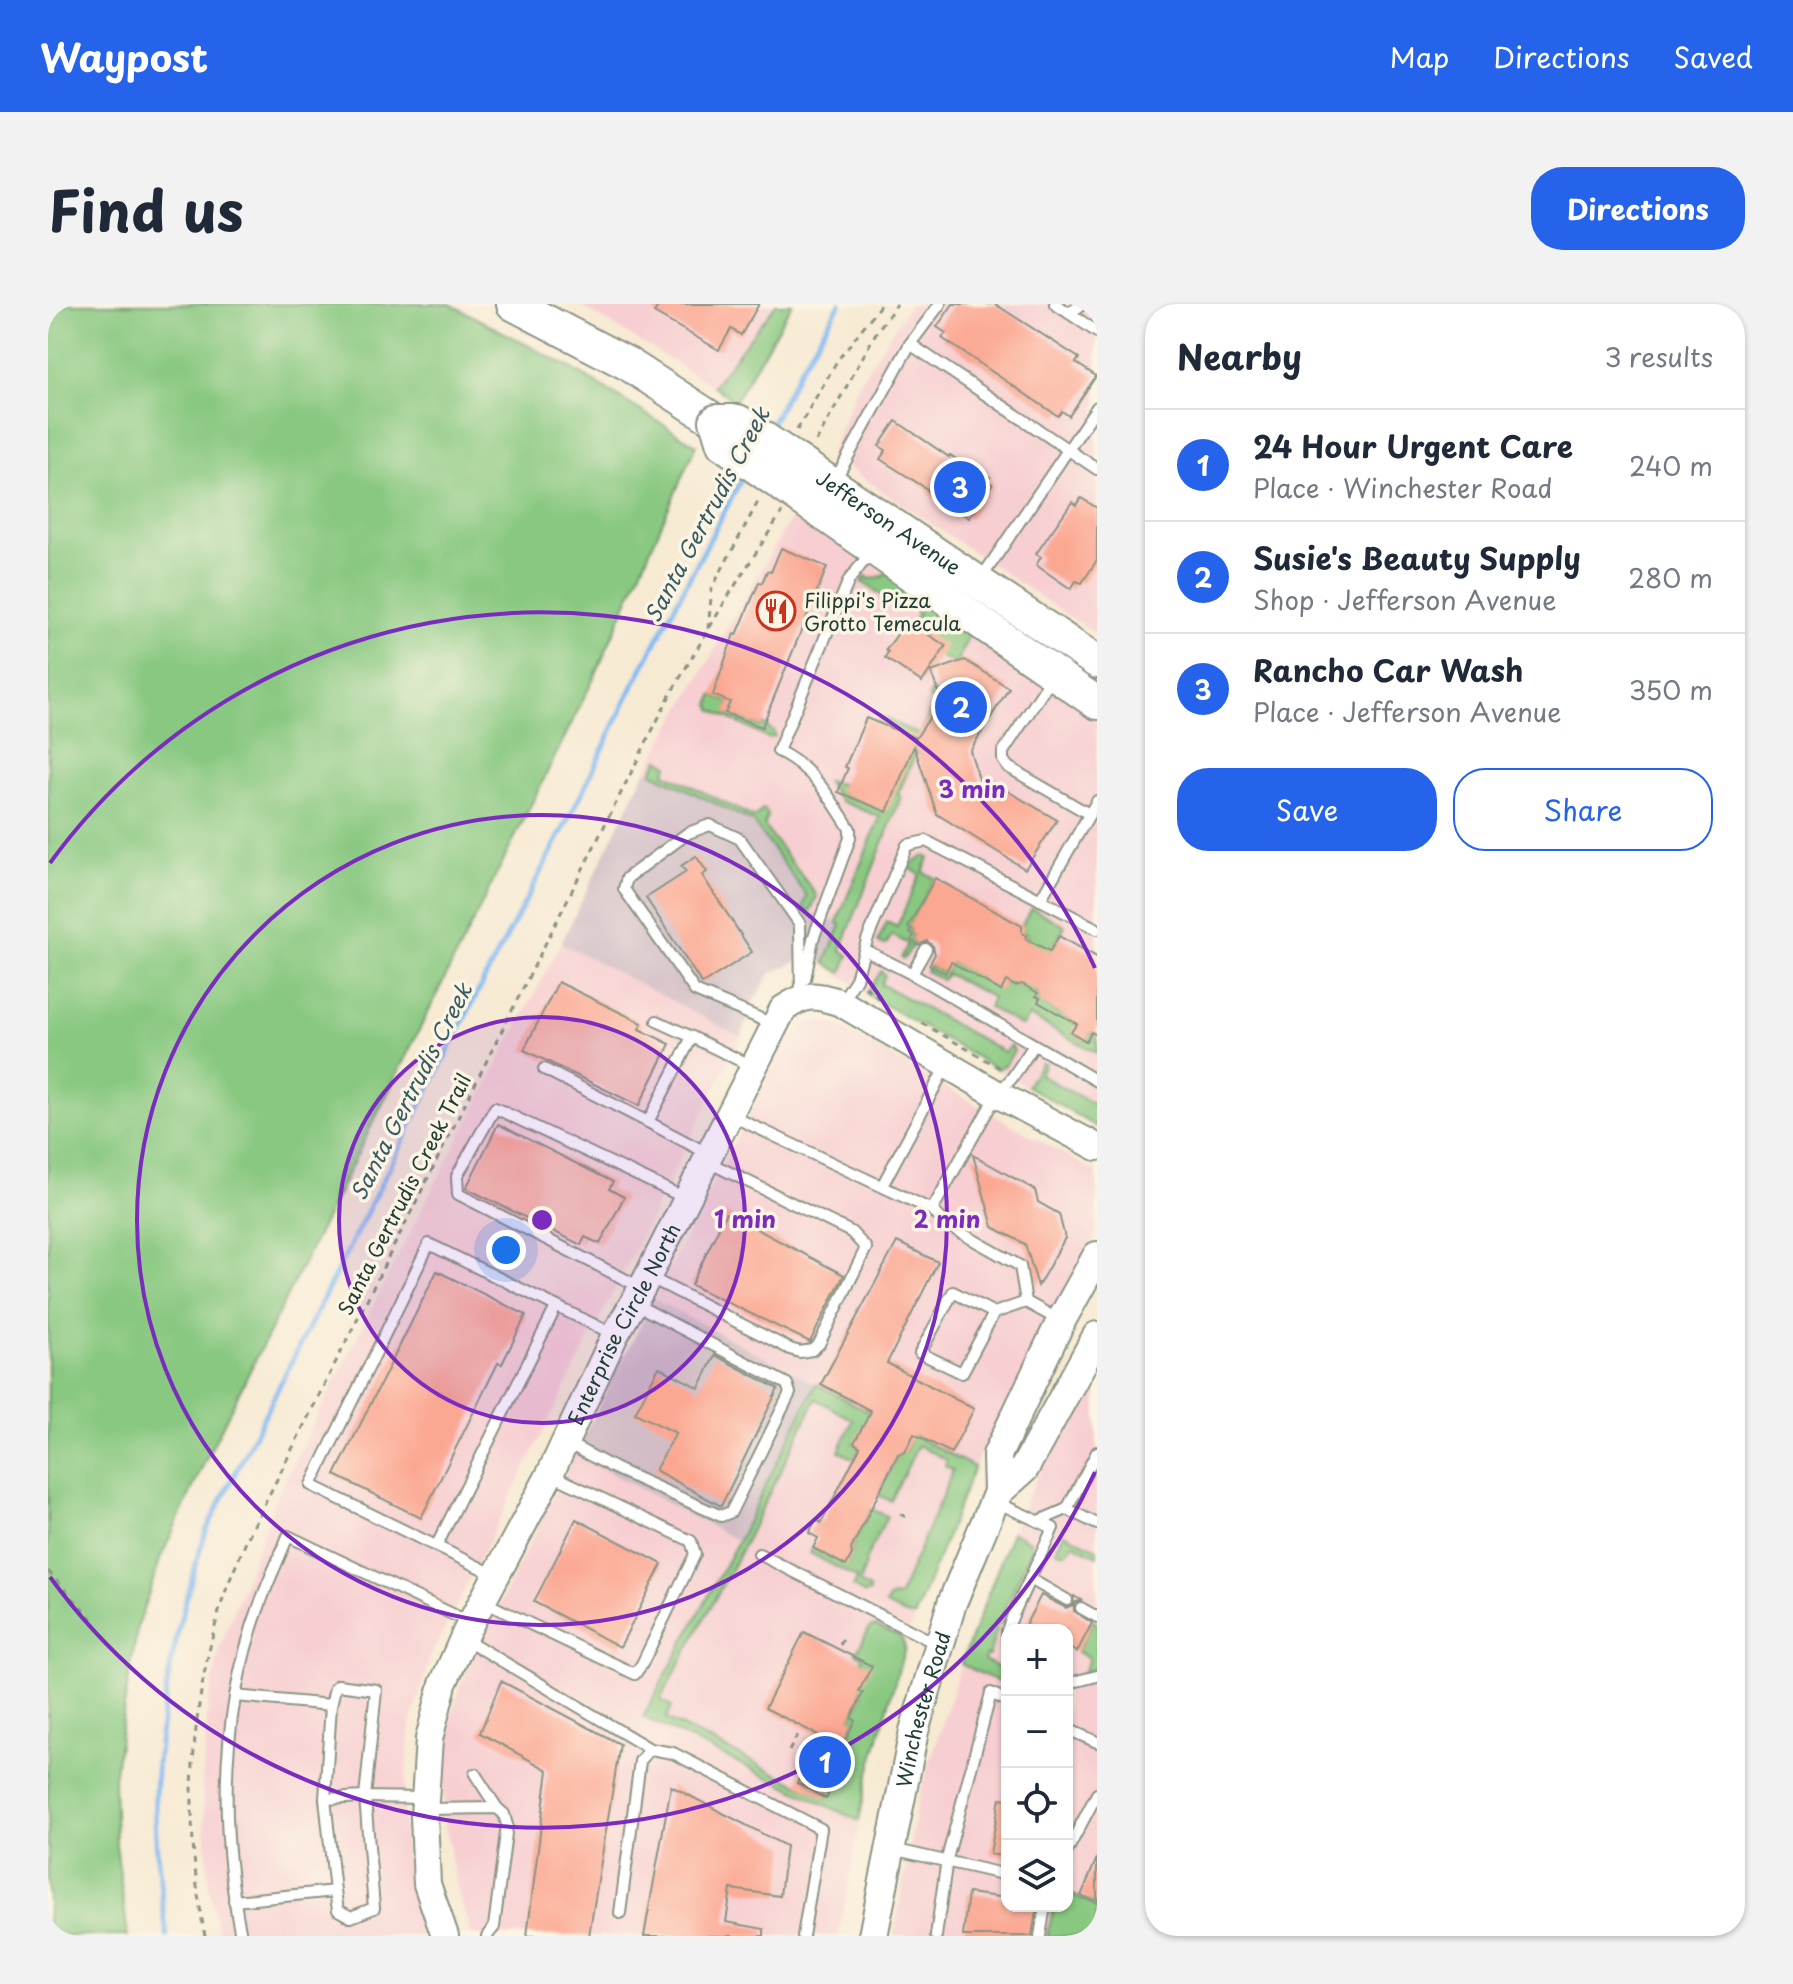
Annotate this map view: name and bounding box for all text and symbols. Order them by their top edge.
text: Waypost [40,28,208,85]
text: Map [1390,35,1449,78]
text: Directions [1493,35,1630,78]
text: Saved [1674,35,1753,78]
text: Find us [48,166,244,251]
button: Directions [1531,167,1745,250]
text: Nearby [1177,330,1302,382]
text: 3 results [1605,337,1713,376]
water label: Santa Gertrudis Creek [635,399,778,628]
text: 24 Hour Urgent Care [1253,423,1573,468]
text: 1 [1197,446,1209,485]
text: 240 m [1629,446,1713,485]
pin: 3 [934,457,986,517]
street label: Jefferson Avenue [810,463,967,582]
text: Place · Winchester Road [1253,468,1553,507]
text: Susie's Beauty Supply [1253,535,1581,580]
text: 2 [1194,558,1212,597]
text: 280 m [1628,558,1713,597]
text: Shop · Jefferson Avenue [1253,580,1556,619]
place label: Filippi's Pizza Grotto Temecula [804,585,961,638]
restaurant icon: Filippi's Pizza Grotto Temecula [755,590,797,632]
text: Rancho Car Wash [1253,647,1524,692]
text: 3 [1194,670,1212,709]
text: 350 m [1629,670,1713,709]
pin: 2 [935,677,987,737]
text: Place · Jefferson Avenue [1253,692,1561,731]
button: Save [1177,768,1437,851]
button: Share [1453,768,1713,851]
text: 3 min [938,770,1006,806]
water label: Santa Gertrudis Creek [341,975,480,1205]
street label: Santa Gertrudis Creek Trail [330,1068,478,1320]
text: 1 min [714,1200,776,1236]
text: 2 min [913,1200,981,1236]
centre of rings [528,1206,556,1234]
street label: Enterprise Circle North [560,1218,687,1430]
your location [486,1230,526,1270]
map controls [1001,1624,1073,1912]
button: + [1001,1624,1073,1696]
street label: Winchester Road [888,1628,958,1790]
button: − [1001,1696,1073,1768]
pin: 1 [799,1732,851,1792]
button: locate [1001,1768,1073,1840]
button: layers [1001,1840,1073,1912]

